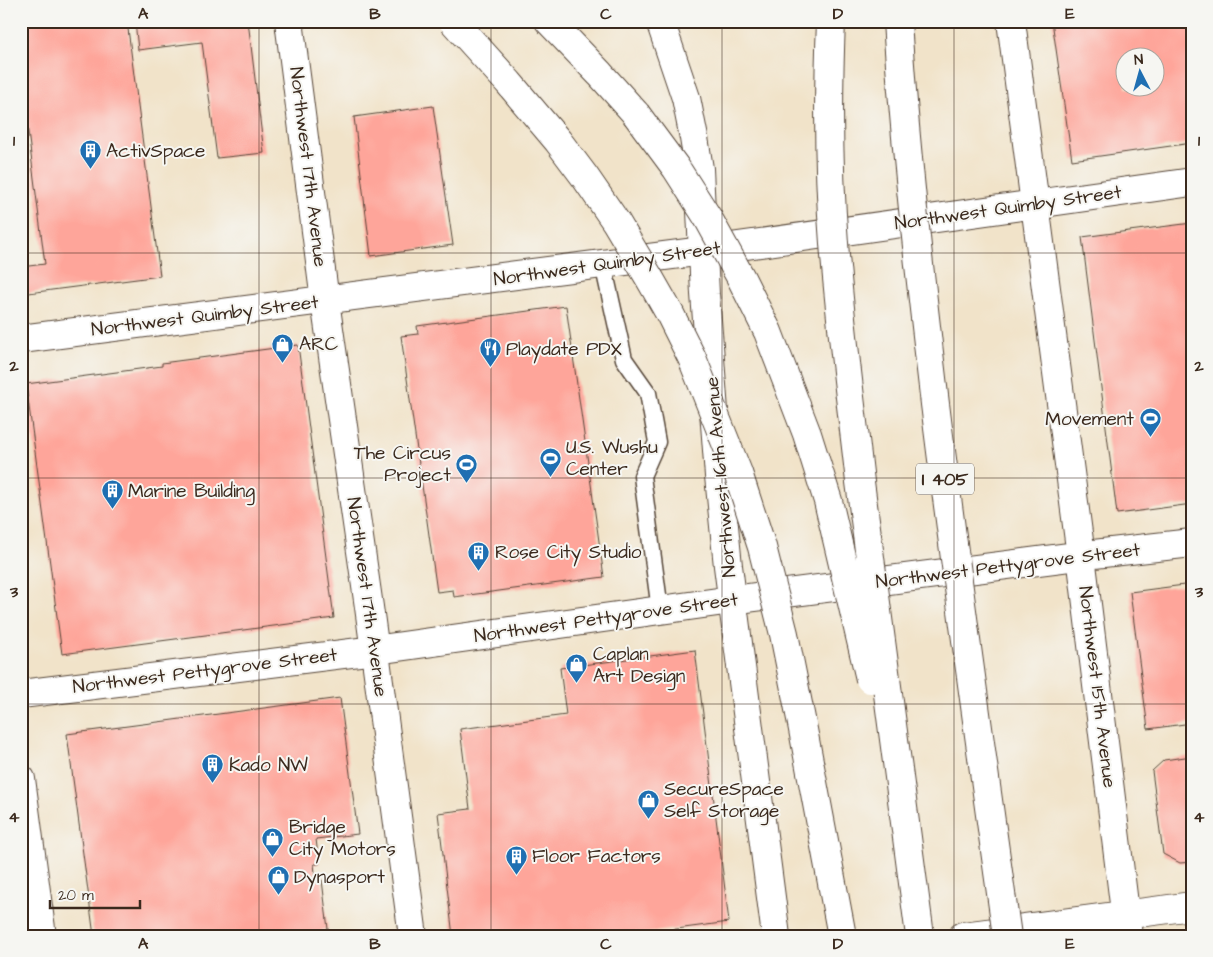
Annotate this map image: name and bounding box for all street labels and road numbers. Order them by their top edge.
street label: Northwest 17th Avenue [282,66,334,268]
street label: Northwest Quimby Street [893,179,1124,238]
street label: Northwest Quimby Street [492,235,723,294]
street label: Northwest Quimby Street [90,289,321,344]
street label: Northwest 16th Avenue [699,375,743,579]
road number: I 405 [916,464,974,494]
street label: Northwest 17th Avenue [340,495,394,699]
street label: Northwest Pettygrove Street [874,536,1142,597]
street label: Northwest 15th Avenue [1071,585,1123,789]
street label: Northwest Pettygrove Street [472,586,740,651]
street label: Northwest Pettygrove Street [71,641,339,702]

